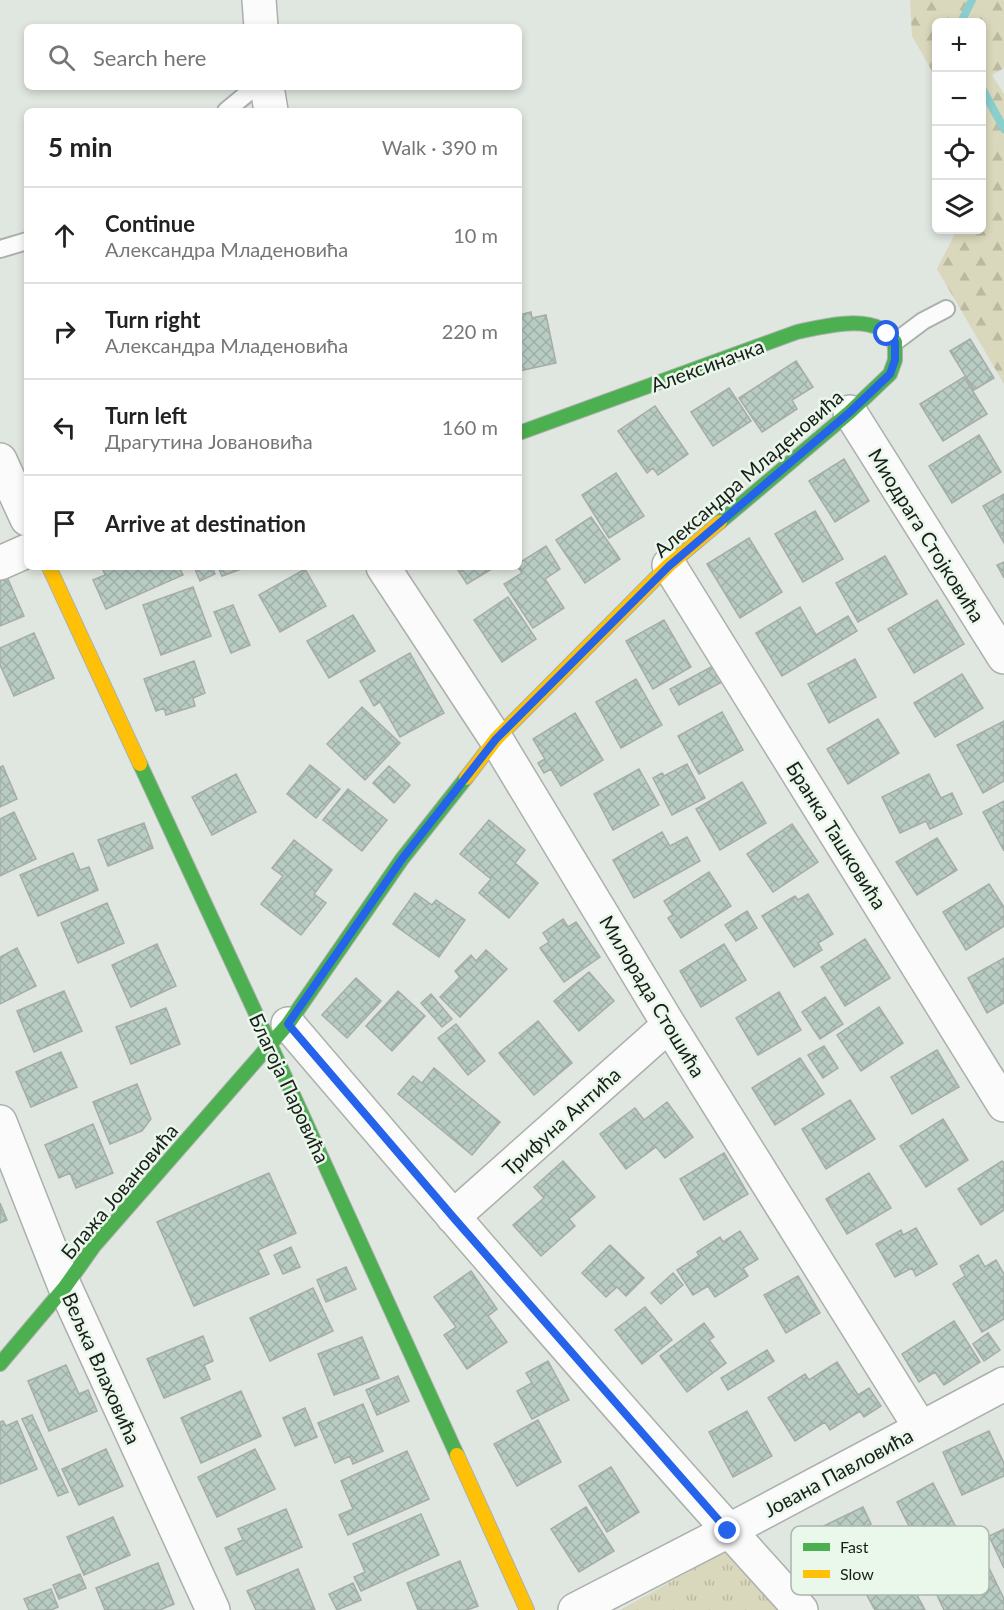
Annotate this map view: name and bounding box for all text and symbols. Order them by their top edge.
map controls [932,18,986,234]
button: + [932,18,986,72]
search box [24,24,522,90]
icon: search [45,41,78,74]
text: Search here [93,44,206,71]
button: − [932,72,986,126]
button: locate [932,126,986,180]
text: 5 min [48,131,112,163]
text: Walk · 390 m [382,135,498,159]
button: layers [932,180,986,234]
text: Continue [105,210,195,237]
icon: ahead [48,219,81,252]
text: 10 m [453,223,498,247]
text: Александра Младеновића [105,237,348,261]
text: Turn right [105,306,200,333]
icon: right [48,315,81,348]
text: 220 m [442,319,498,343]
route start [873,320,899,346]
text: Александра Младеновића [105,333,348,357]
street label: Алексиначка [647,333,767,397]
street label: Александра Младеновића [648,384,848,562]
text: Turn left [105,402,187,429]
icon: left [48,411,81,444]
text: 160 m [442,415,498,439]
text: Драгутина Јовановића [105,429,313,453]
street label: Миодрага Стојковића [864,444,990,626]
icon: arrive [48,507,81,540]
text: Arrive at destination [105,510,306,537]
street label: Бранка Ташковића [782,757,892,913]
street label: Милорада Стошића [595,911,711,1081]
street label: Благоја Паровића [245,1009,335,1167]
street label: Трифуна Антића [497,1062,625,1180]
street label: Блажа Јовановића [55,1119,183,1263]
street label: Вељка Влаховића [58,1289,146,1447]
street label: Јована Павловића [759,1423,917,1521]
route end [714,1517,740,1543]
legend [791,1526,989,1595]
text: Fast [840,1537,869,1556]
text: Slow [840,1564,874,1583]

